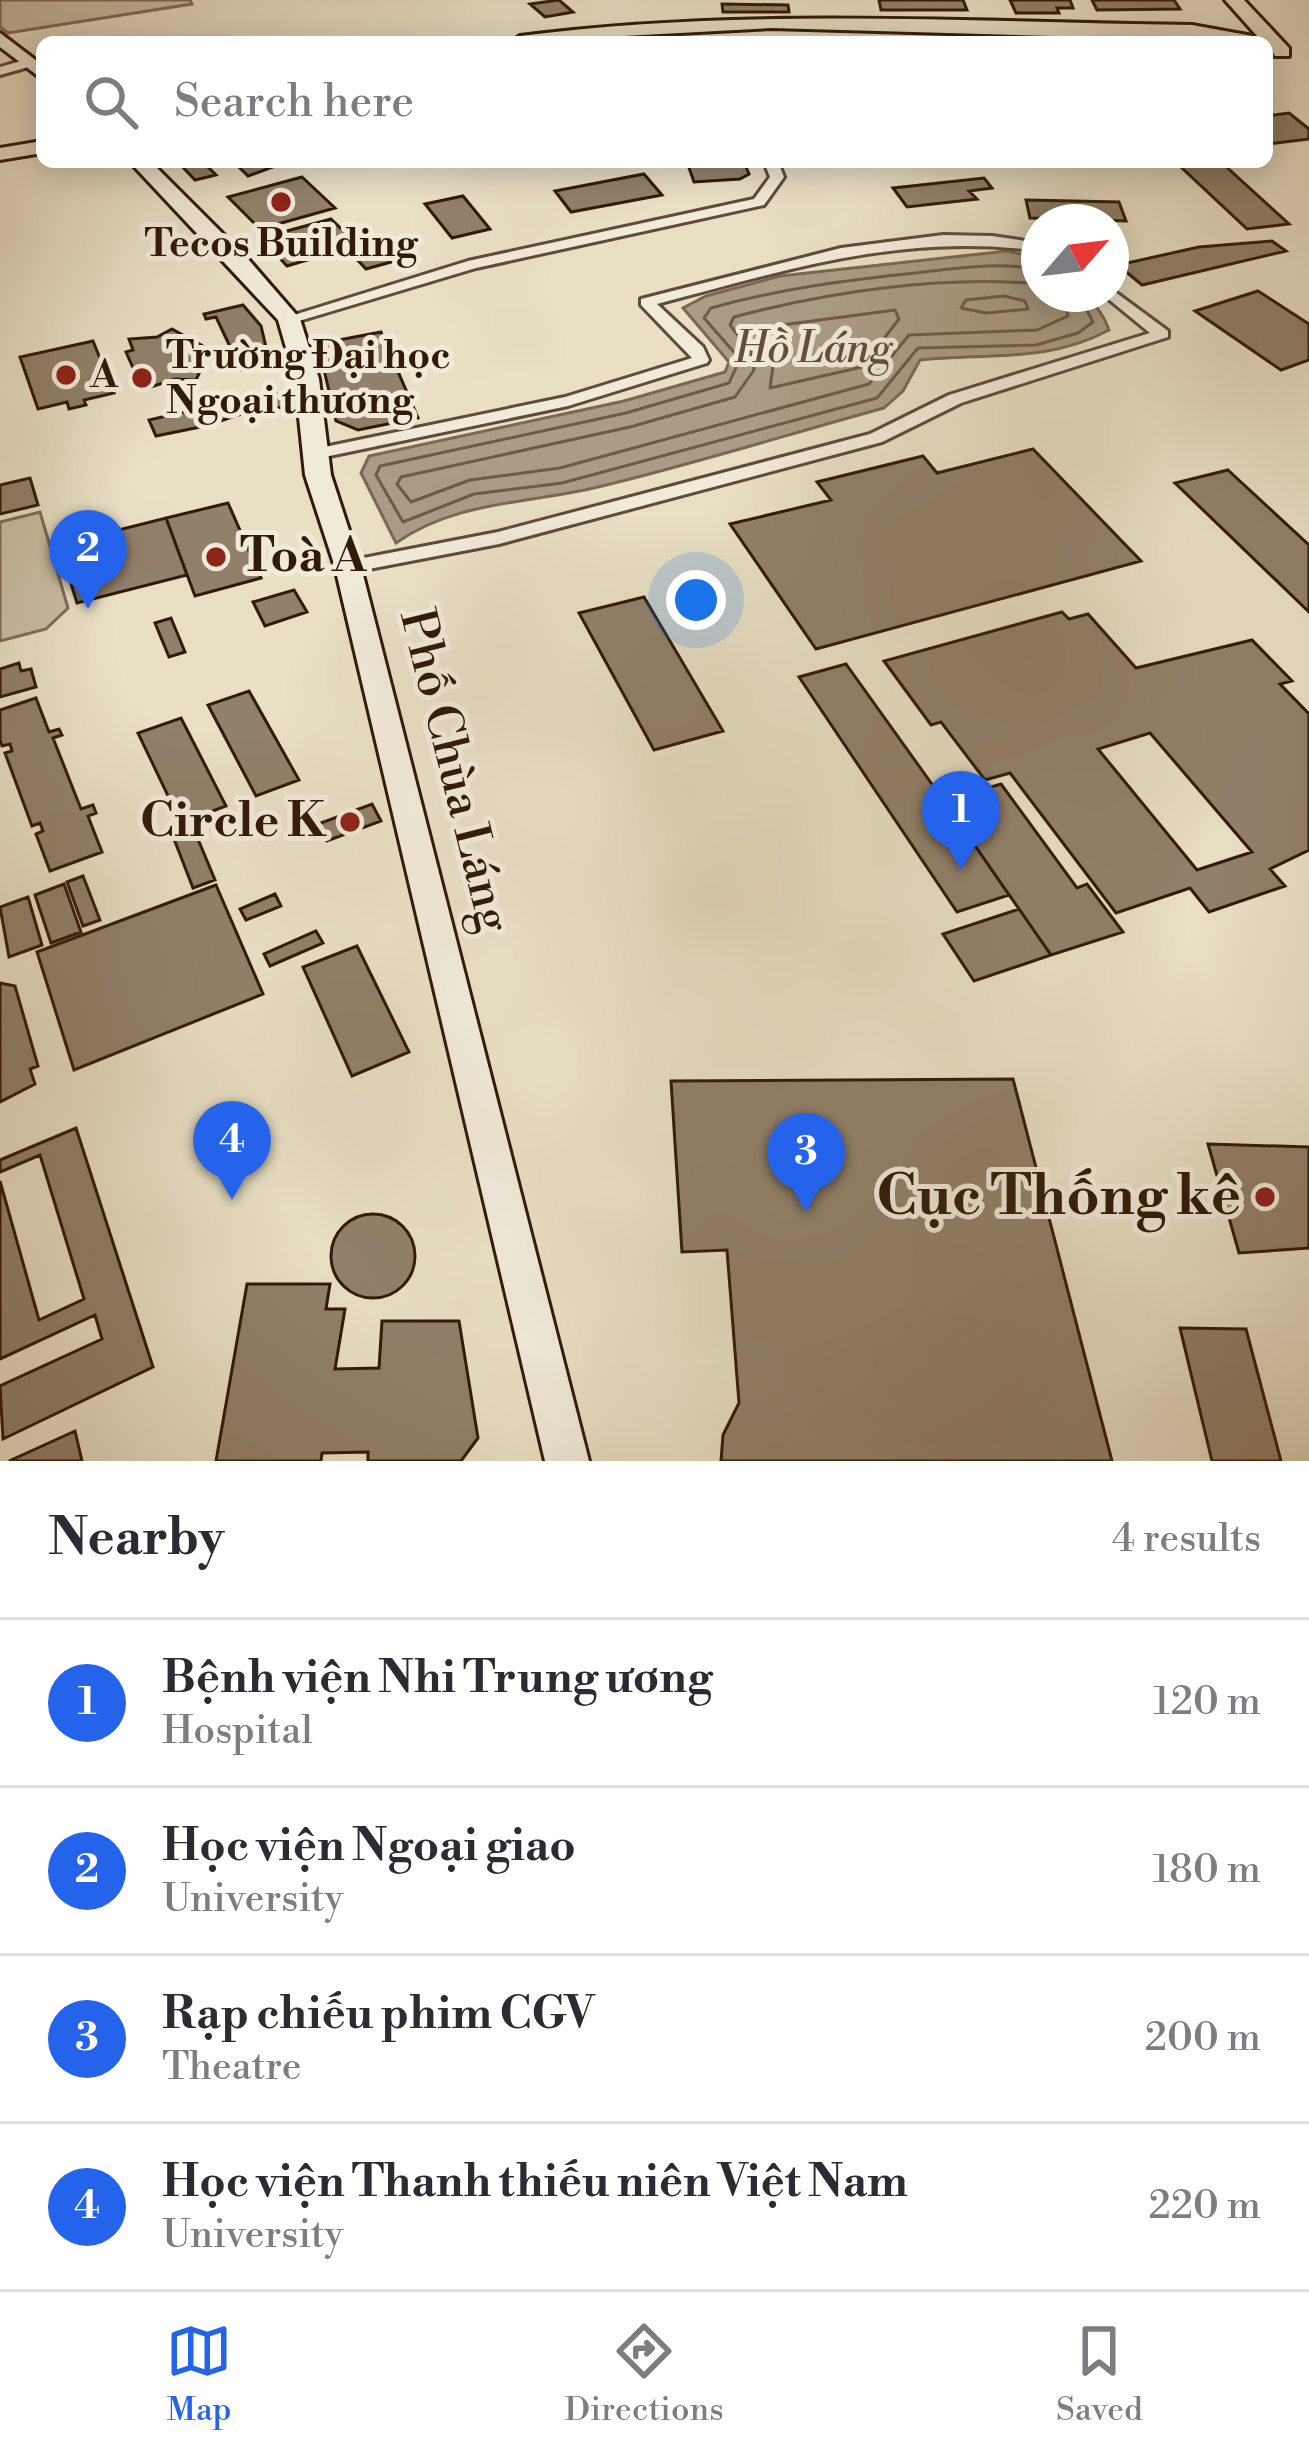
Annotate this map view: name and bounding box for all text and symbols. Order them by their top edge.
search box [36,36,1273,168]
icon: search [78,69,144,135]
text: Search here [174,74,414,131]
marker: Tecos Building [268,189,294,215]
north arrow [1021,204,1129,312]
place label: Tecos Building [144,220,418,269]
water label: Hồ Láng [733,323,894,376]
place label: Trường Đại học Ngoại thương [166,332,450,426]
place label: A [89,351,119,400]
marker: A [53,362,79,388]
marker: Trường Đại học Ngoại thương [129,365,155,391]
pin: 2 [49,510,127,609]
place label: Toà A [240,527,368,587]
marker: Toà A [203,544,229,570]
your location [666,570,726,630]
street label: Phố Chùa Láng [385,603,523,939]
pin: 1 [922,771,1000,870]
place label: Circle K [140,792,327,852]
marker: Circle K [337,809,363,835]
pin: 4 [193,1101,271,1200]
pin: 3 [767,1113,845,1212]
place label: Cục Thống kê [876,1161,1241,1233]
marker: Cục Thống kê [1252,1184,1278,1210]
text: Nearby [48,1507,224,1571]
text: 4 results [1112,1515,1261,1564]
text: Bệnh viện Nhi Trung ương [162,1650,712,1707]
text: 1 [78,1678,96,1727]
text: 120 m [1153,1678,1261,1727]
text: Hospital [162,1707,313,1756]
text: Học viện Ngoại giao [162,1818,576,1875]
text: 2 [75,1846,99,1895]
text: 180 m [1153,1846,1261,1895]
text: University [162,1875,344,1924]
text: Rạp chiếu phim CGV [162,1986,595,2043]
text: 3 [75,2014,99,2063]
text: 200 m [1145,2014,1261,2063]
text: Theatre [162,2043,301,2092]
text: Học viện Thanh thiếu niên Việt Nam [162,2154,908,2211]
text: 4 [74,2182,100,2231]
text: 220 m [1148,2182,1261,2231]
text: University [162,2211,344,2260]
tab: Map [166,2318,232,2431]
tab: Directions [565,2318,724,2431]
tab: Saved [1056,2318,1143,2431]

